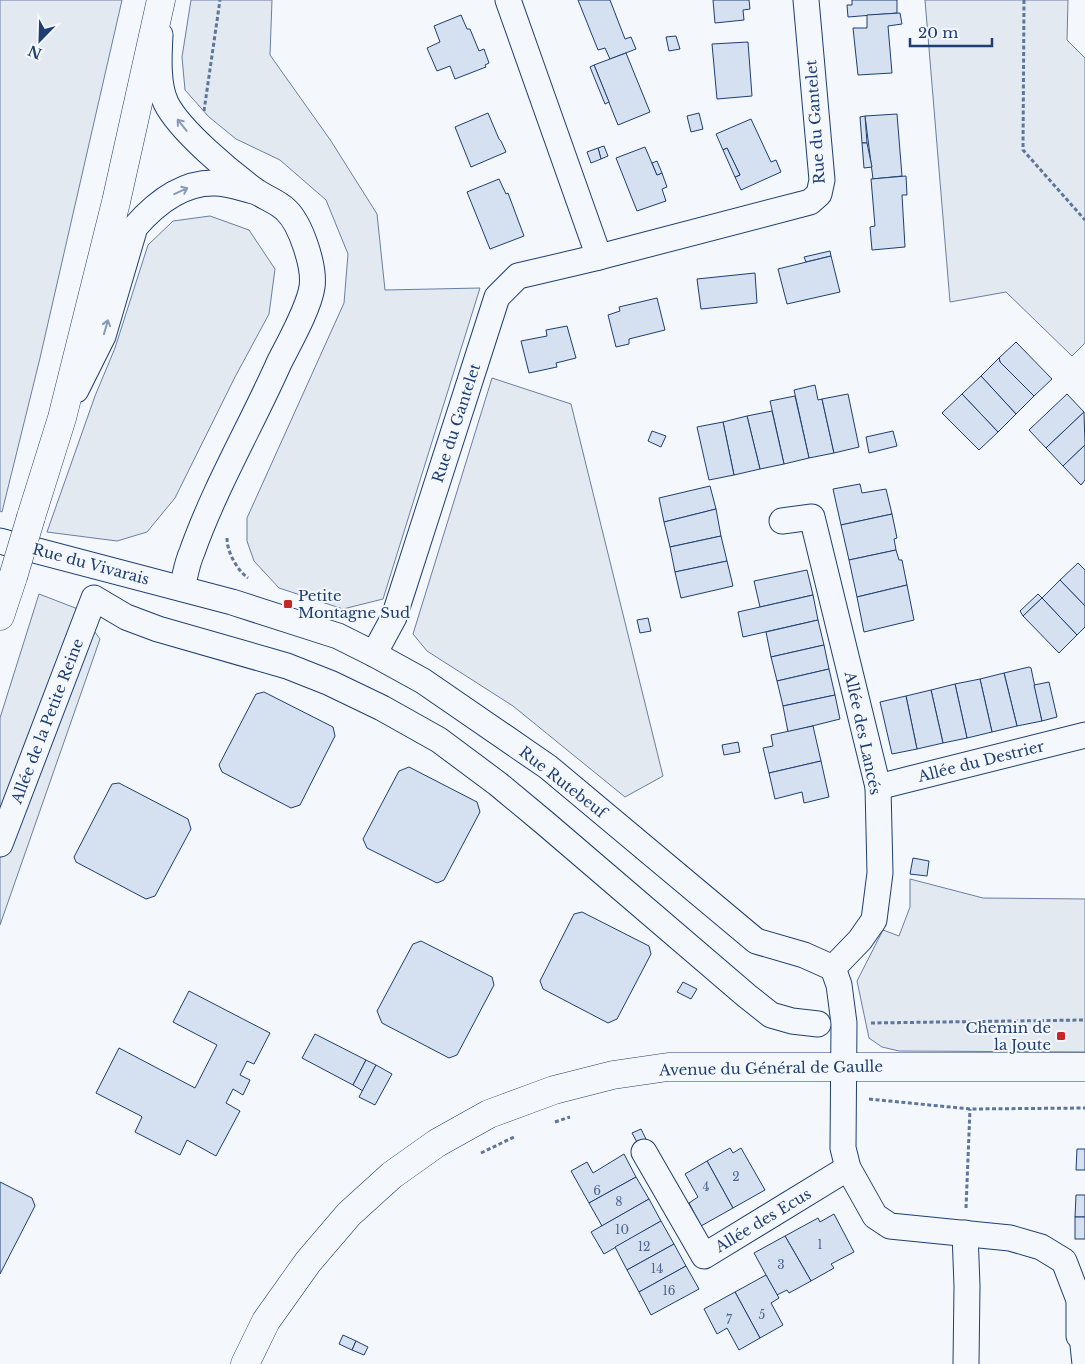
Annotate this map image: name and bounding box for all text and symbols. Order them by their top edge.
north arrow [15,15,65,65]
scale bar [910,15,992,47]
text: 20 m [918,23,958,42]
text: N [25,41,44,63]
street label: Rue du Gantelet [801,59,829,185]
one-way arrow [177,119,188,132]
one-way arrow [173,186,188,196]
one-way arrow [101,319,111,335]
street label: Rue du Gantelet [428,361,484,485]
street label: Rue du Vivarais [31,539,152,589]
place label: Petite Montagne Sud [298,586,410,622]
marker: Petite Montagne Sud [282,598,294,610]
street label: Allée de la Petite Reine [6,636,87,807]
street label: Allée des Lancés [840,669,885,797]
street label: Allée du Destrier [915,736,1047,786]
street label: Rue Rutebeuf [516,742,612,823]
place label: Chemin de la Joute [965,1018,1051,1054]
marker: Chemin de la Joute [1055,1030,1067,1042]
street label: Avenue du Général de Gaulle [658,1057,883,1079]
house number: 2 [732,1169,740,1184]
house number: 4 [702,1179,710,1194]
house number: 6 [593,1183,601,1198]
street label: Allée des Ecus [711,1184,815,1257]
house number: 8 [615,1194,623,1209]
house number: 10 [615,1222,629,1237]
house number: 1 [817,1237,823,1252]
house number: 12 [638,1239,650,1254]
house number: 3 [777,1257,785,1272]
house number: 14 [651,1261,663,1276]
house number: 16 [662,1283,676,1298]
house number: 5 [759,1307,766,1322]
house number: 7 [726,1312,733,1327]

